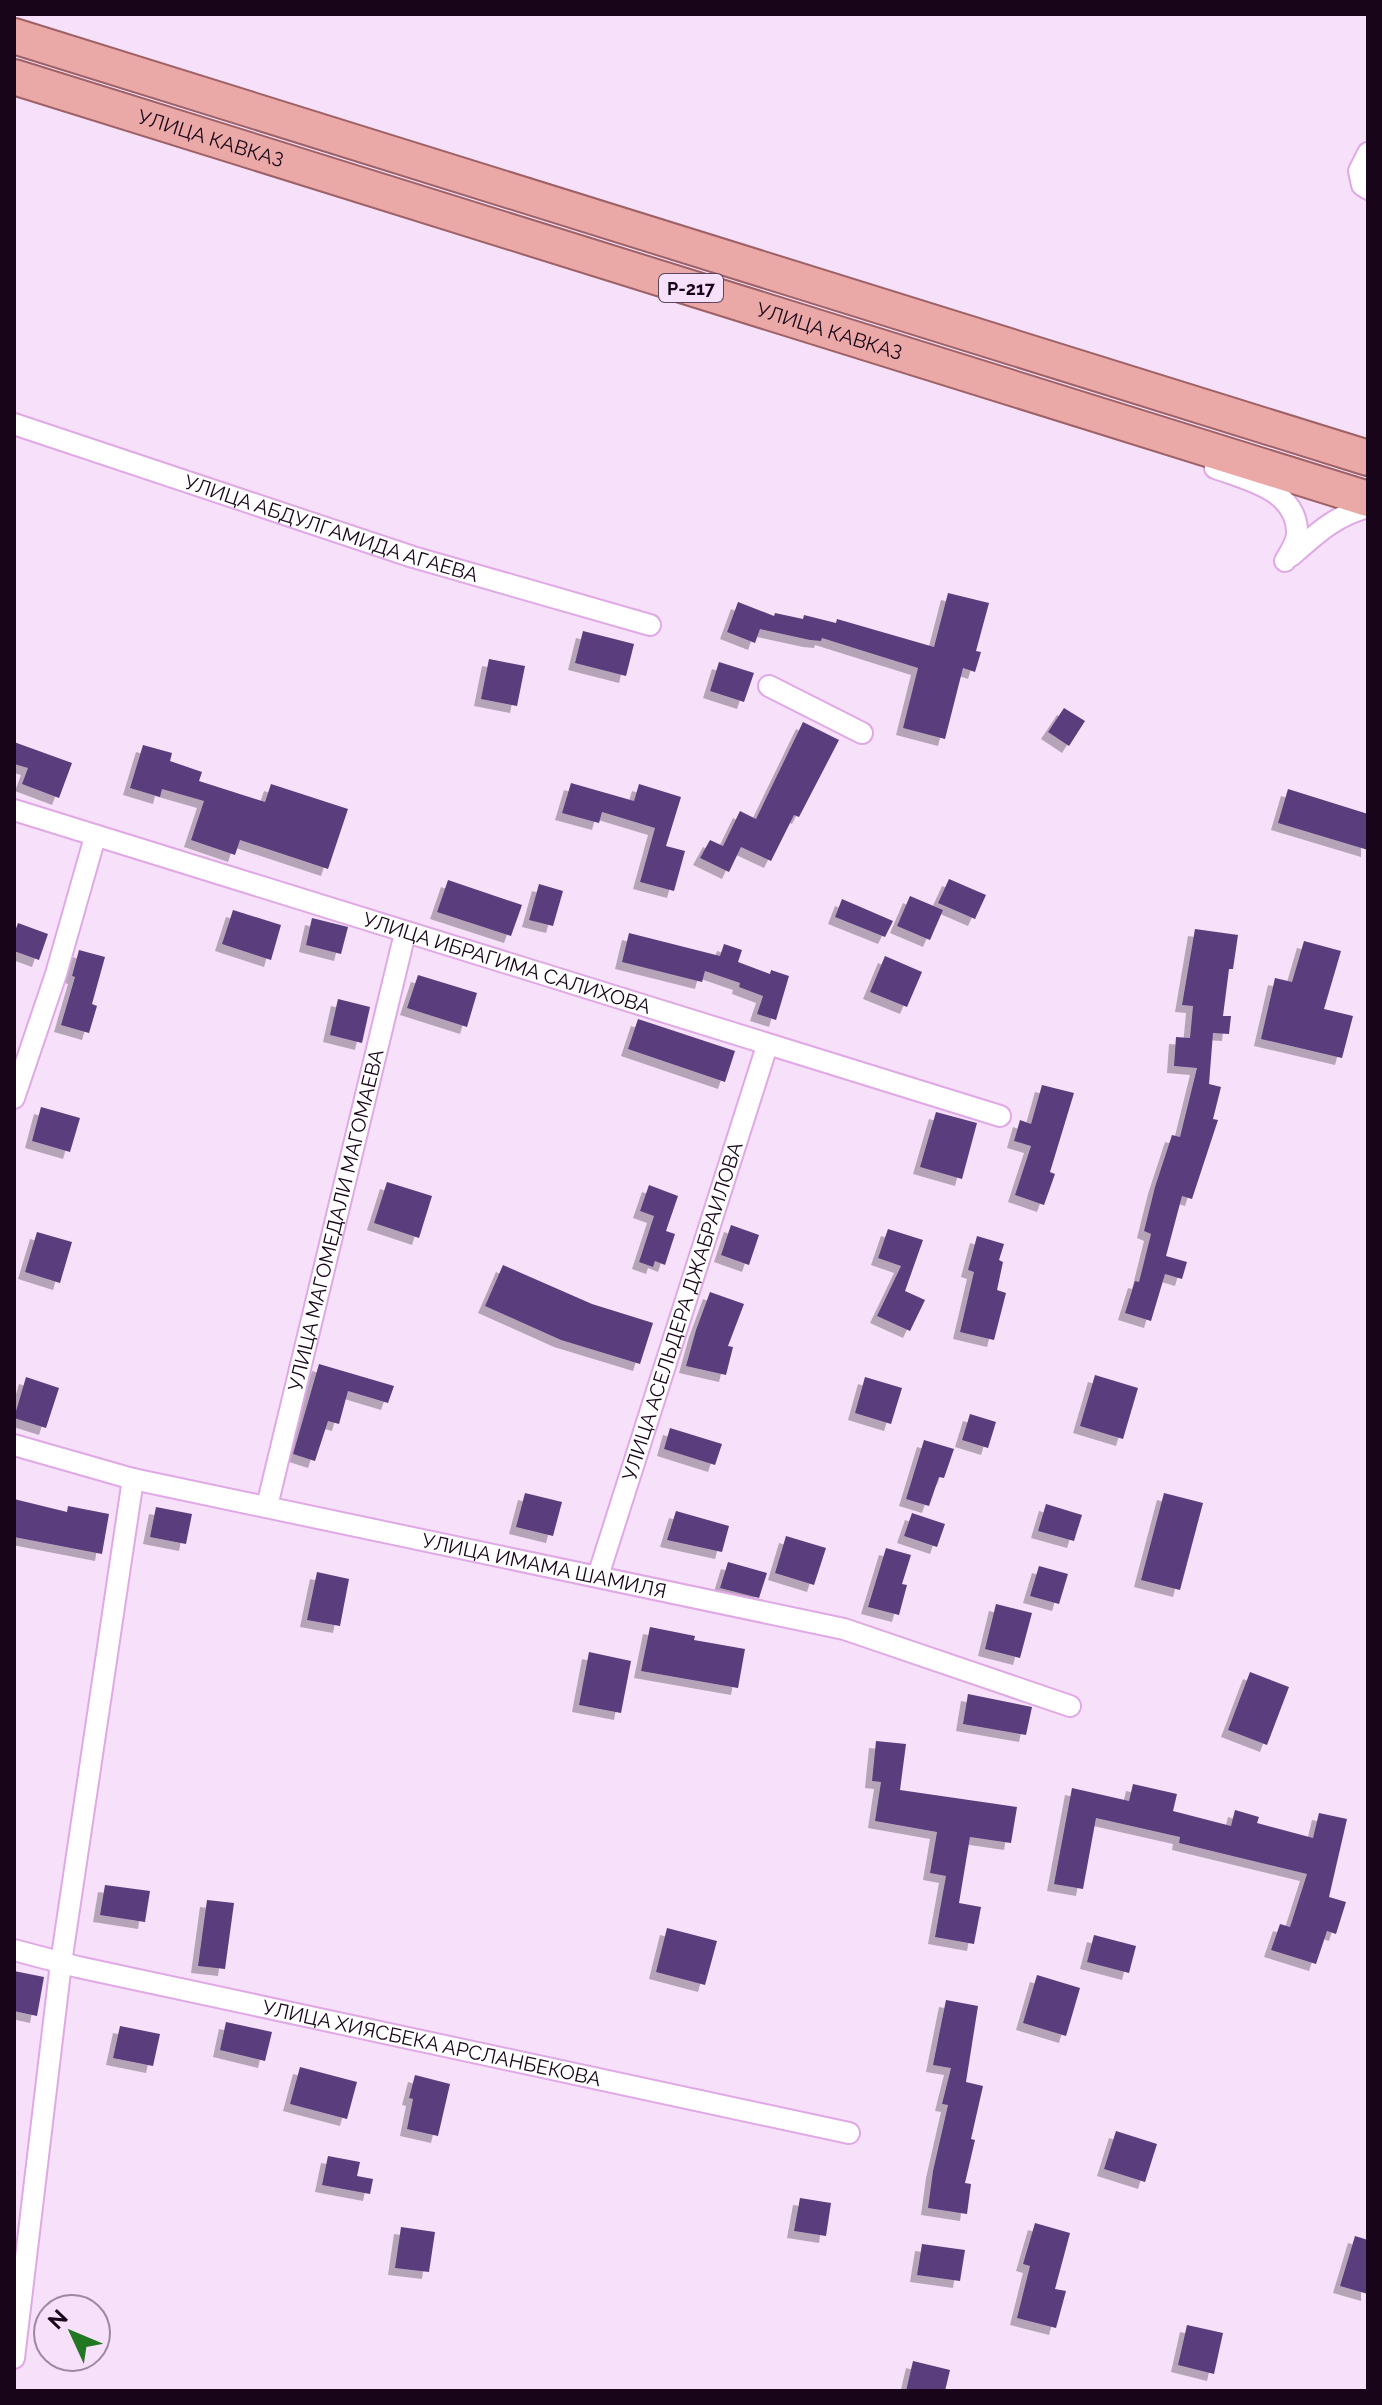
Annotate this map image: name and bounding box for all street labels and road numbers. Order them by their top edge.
street label: УЛИЦА КАВКАЗ [135,104,287,172]
road number: Р-217 [659,274,723,302]
street label: УЛИЦА КАВКАЗ [754,297,905,365]
street label: УЛИЦА АБДУЛГАМИДА АГАЕВА [181,470,481,587]
street label: УЛИЦА ИБРАГИМА САЛИХОВА [360,907,654,1019]
street label: УЛИЦА МАГОМЕДАЛИ МАГОМАЕВА [283,1046,389,1393]
street label: УЛИЦА АСЕЛЬДЕРА ДЖАБРАИЛОВА [617,1138,748,1483]
street label: УЛИЦА ИМАМА ШАМИЛЯ [420,1528,669,1603]
street label: УЛИЦА ХИЯСБЕКА АРСЛАНБЕКОВА [260,1995,604,2091]

